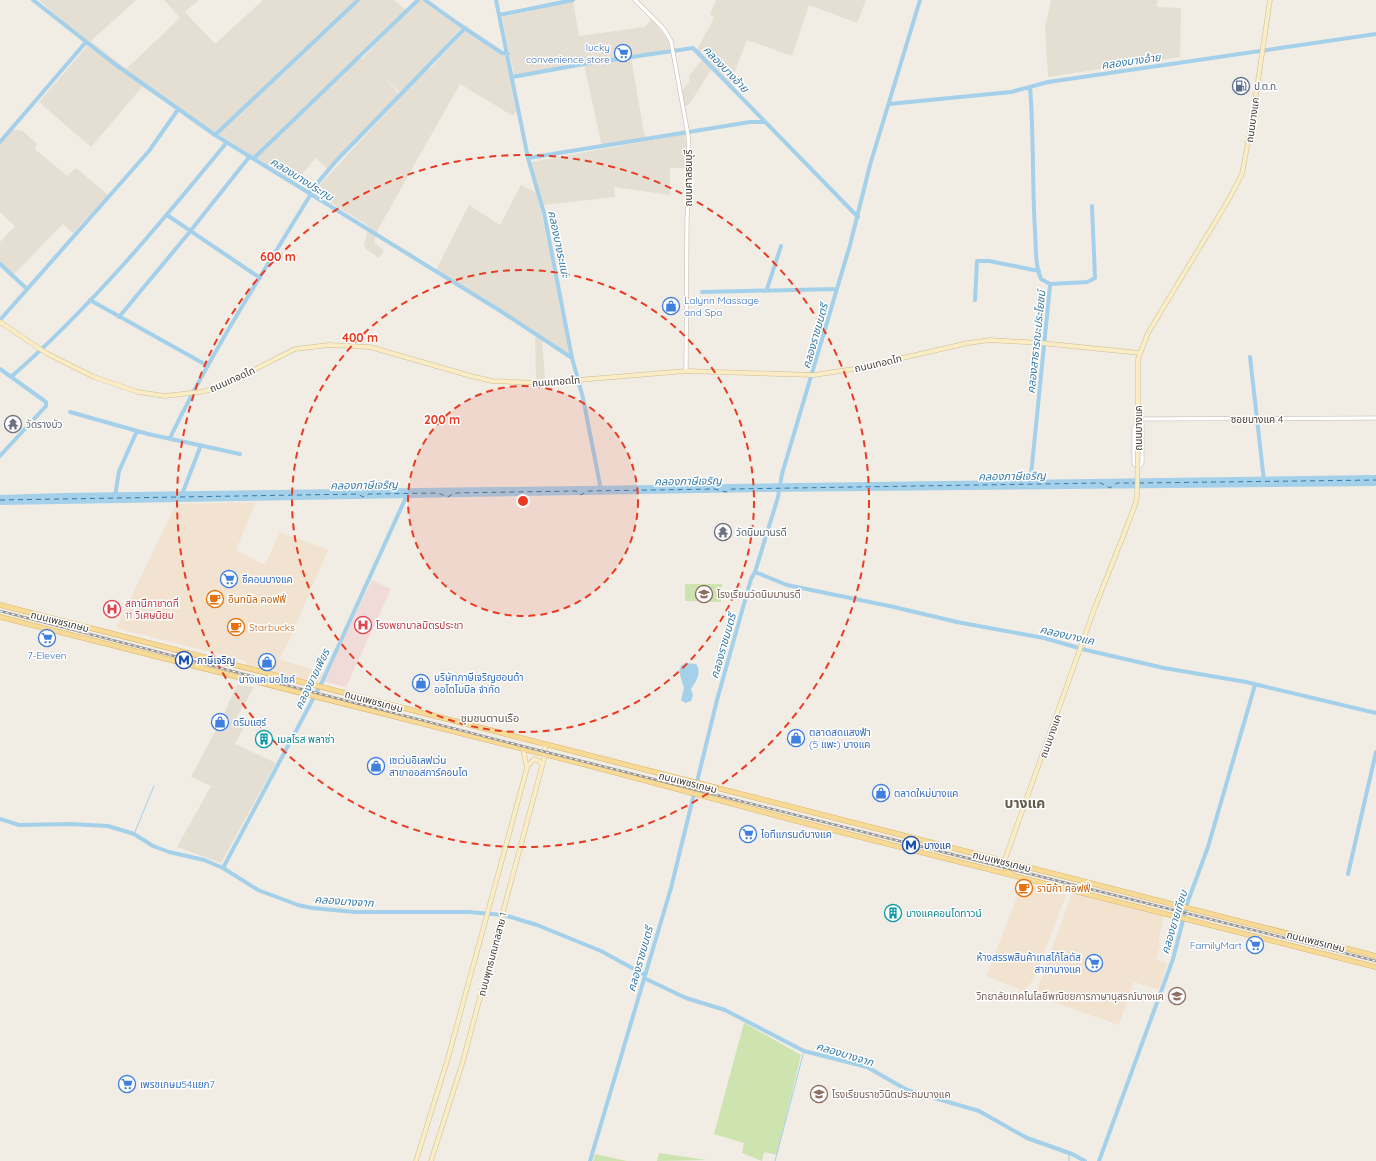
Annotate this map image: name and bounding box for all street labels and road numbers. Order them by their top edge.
street label: ถนนบางแค [1243,97,1262,143]
street label: ถนนศาลธนบุรี [682,149,695,206]
street label: ถนนเทอดไท [853,352,903,375]
street label: ถนนเทอดไท [207,364,257,395]
street label: ถนนเทอดไท [531,373,581,390]
street label: ถนนบางแค [1132,405,1145,451]
street label: ซอยบางแค 4 [1231,413,1283,426]
street label: ถนนเพชรเกษม [29,608,90,635]
street label: ถนนเพชรเกษม [343,687,404,716]
street label: ถนนบางแค [1037,713,1064,760]
street label: ถนนเพชรเกษม [657,769,718,796]
street label: ถนนเพชรเกษม [971,848,1032,875]
street label: ถนนพุทธมณฑลสาย 1 [475,911,510,997]
street label: ถนนเพชรเกษม [1285,928,1346,955]

